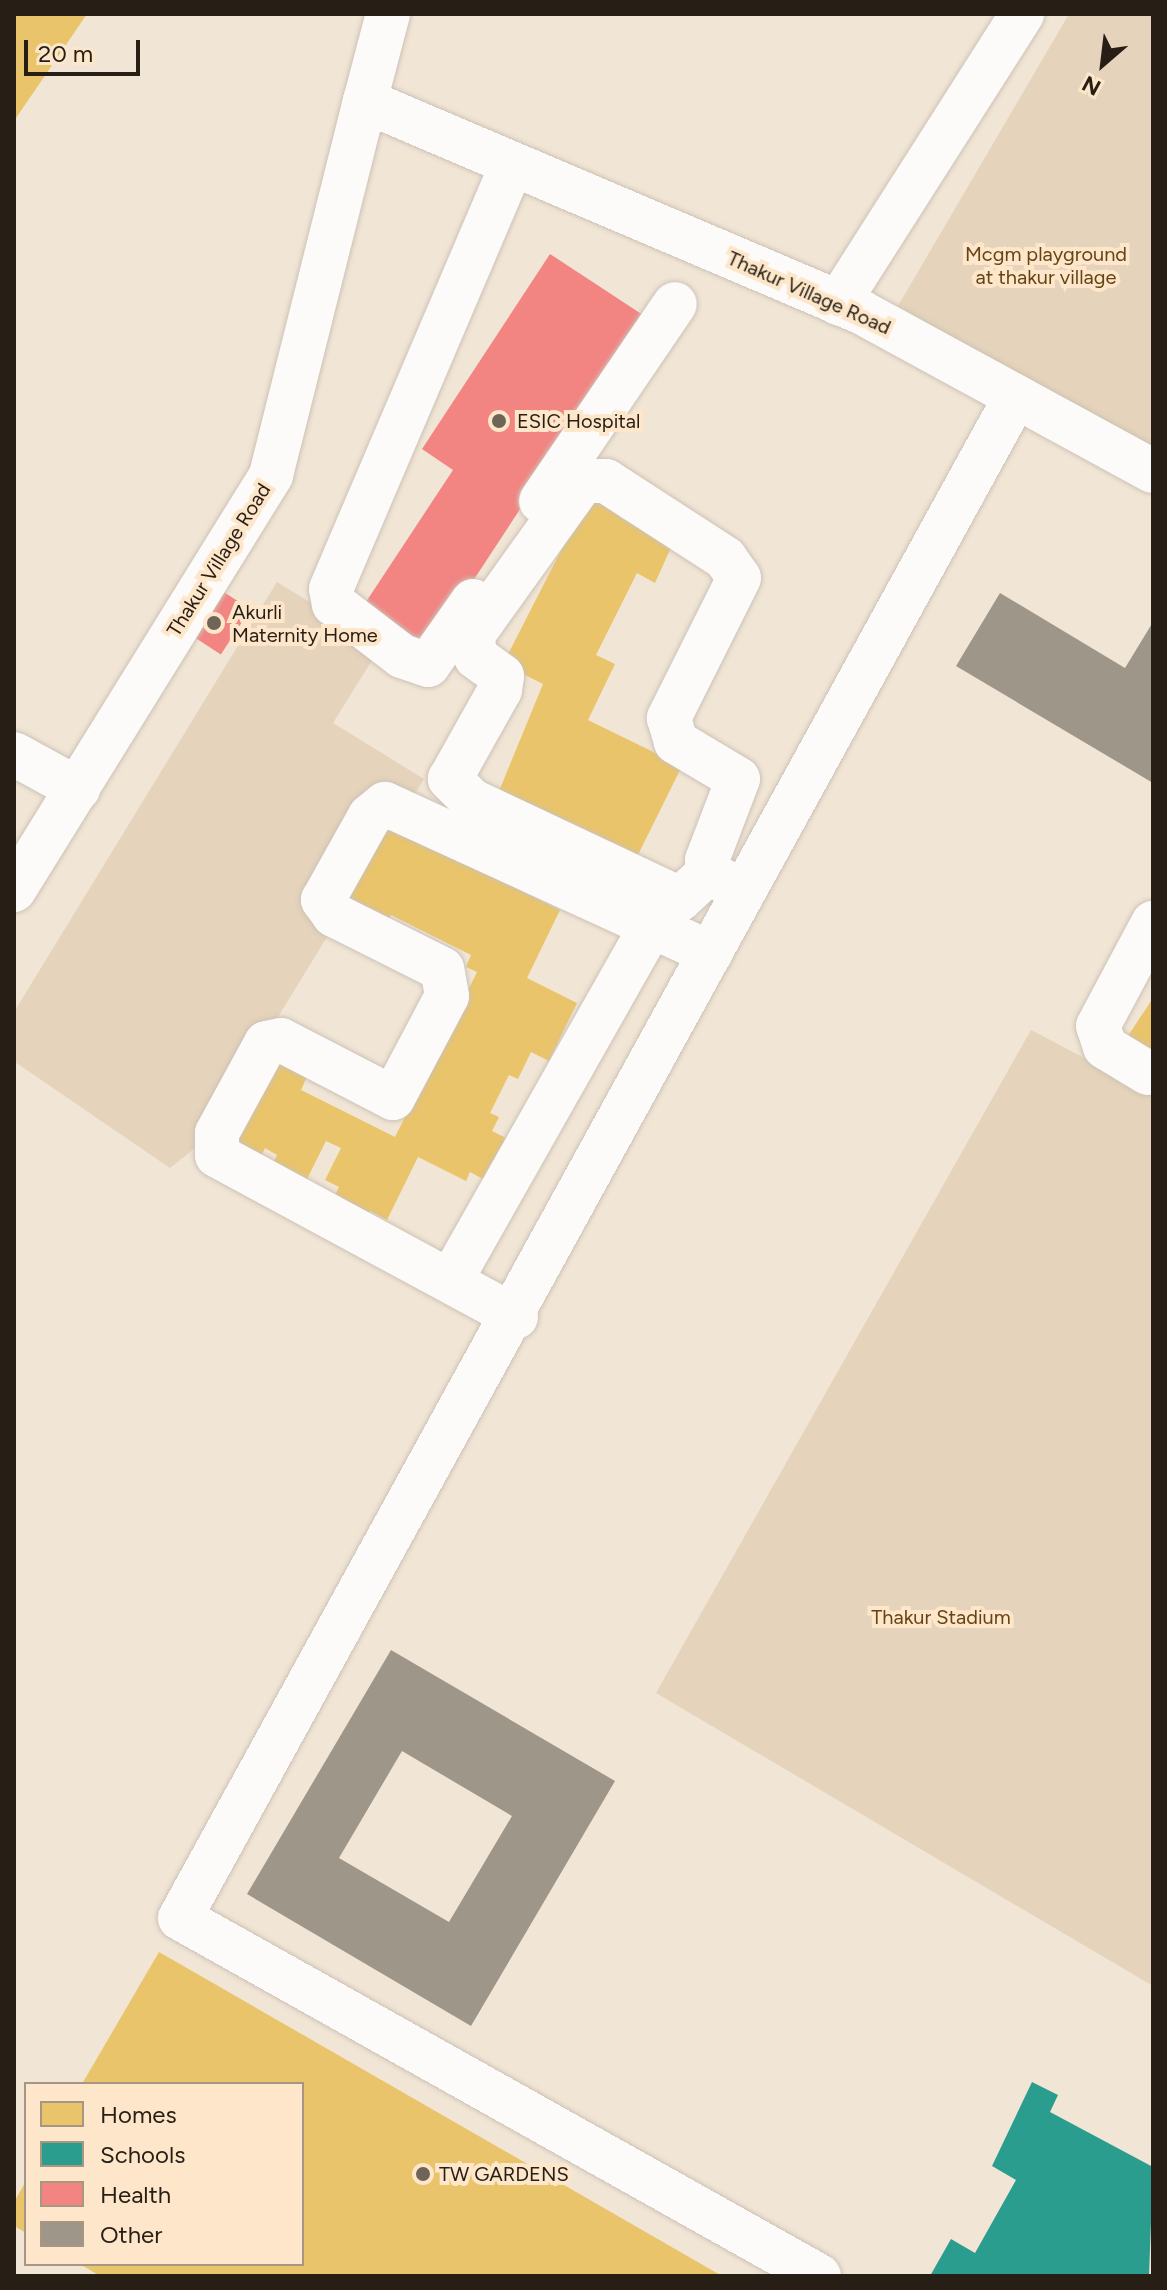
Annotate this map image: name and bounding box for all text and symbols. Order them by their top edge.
scale bar [28,24,144,74]
north arrow [1063,24,1143,104]
text: 20 m [38,39,93,68]
text: N [1078,70,1105,102]
park label: Mcgm playground at thakur village [965,243,1127,290]
street label: Thakur Village Road [724,246,894,340]
place label: ESIC Hospital [517,409,640,433]
marker: ESIC Hospital [488,410,510,432]
street label: Thakur Village Road [162,479,276,641]
place label: Akurli Maternity Home [232,600,378,647]
marker: Akurli Maternity Home [203,612,225,634]
park label: Thakur Stadium [871,1605,1011,1629]
legend [24,2082,304,2266]
text: Homes [100,2100,177,2129]
text: Schools [100,2140,185,2169]
place label: TW GARDENS [439,2162,569,2186]
marker: TW GARDENS [414,2165,432,2183]
text: Health [100,2180,171,2209]
text: Other [100,2220,162,2249]

